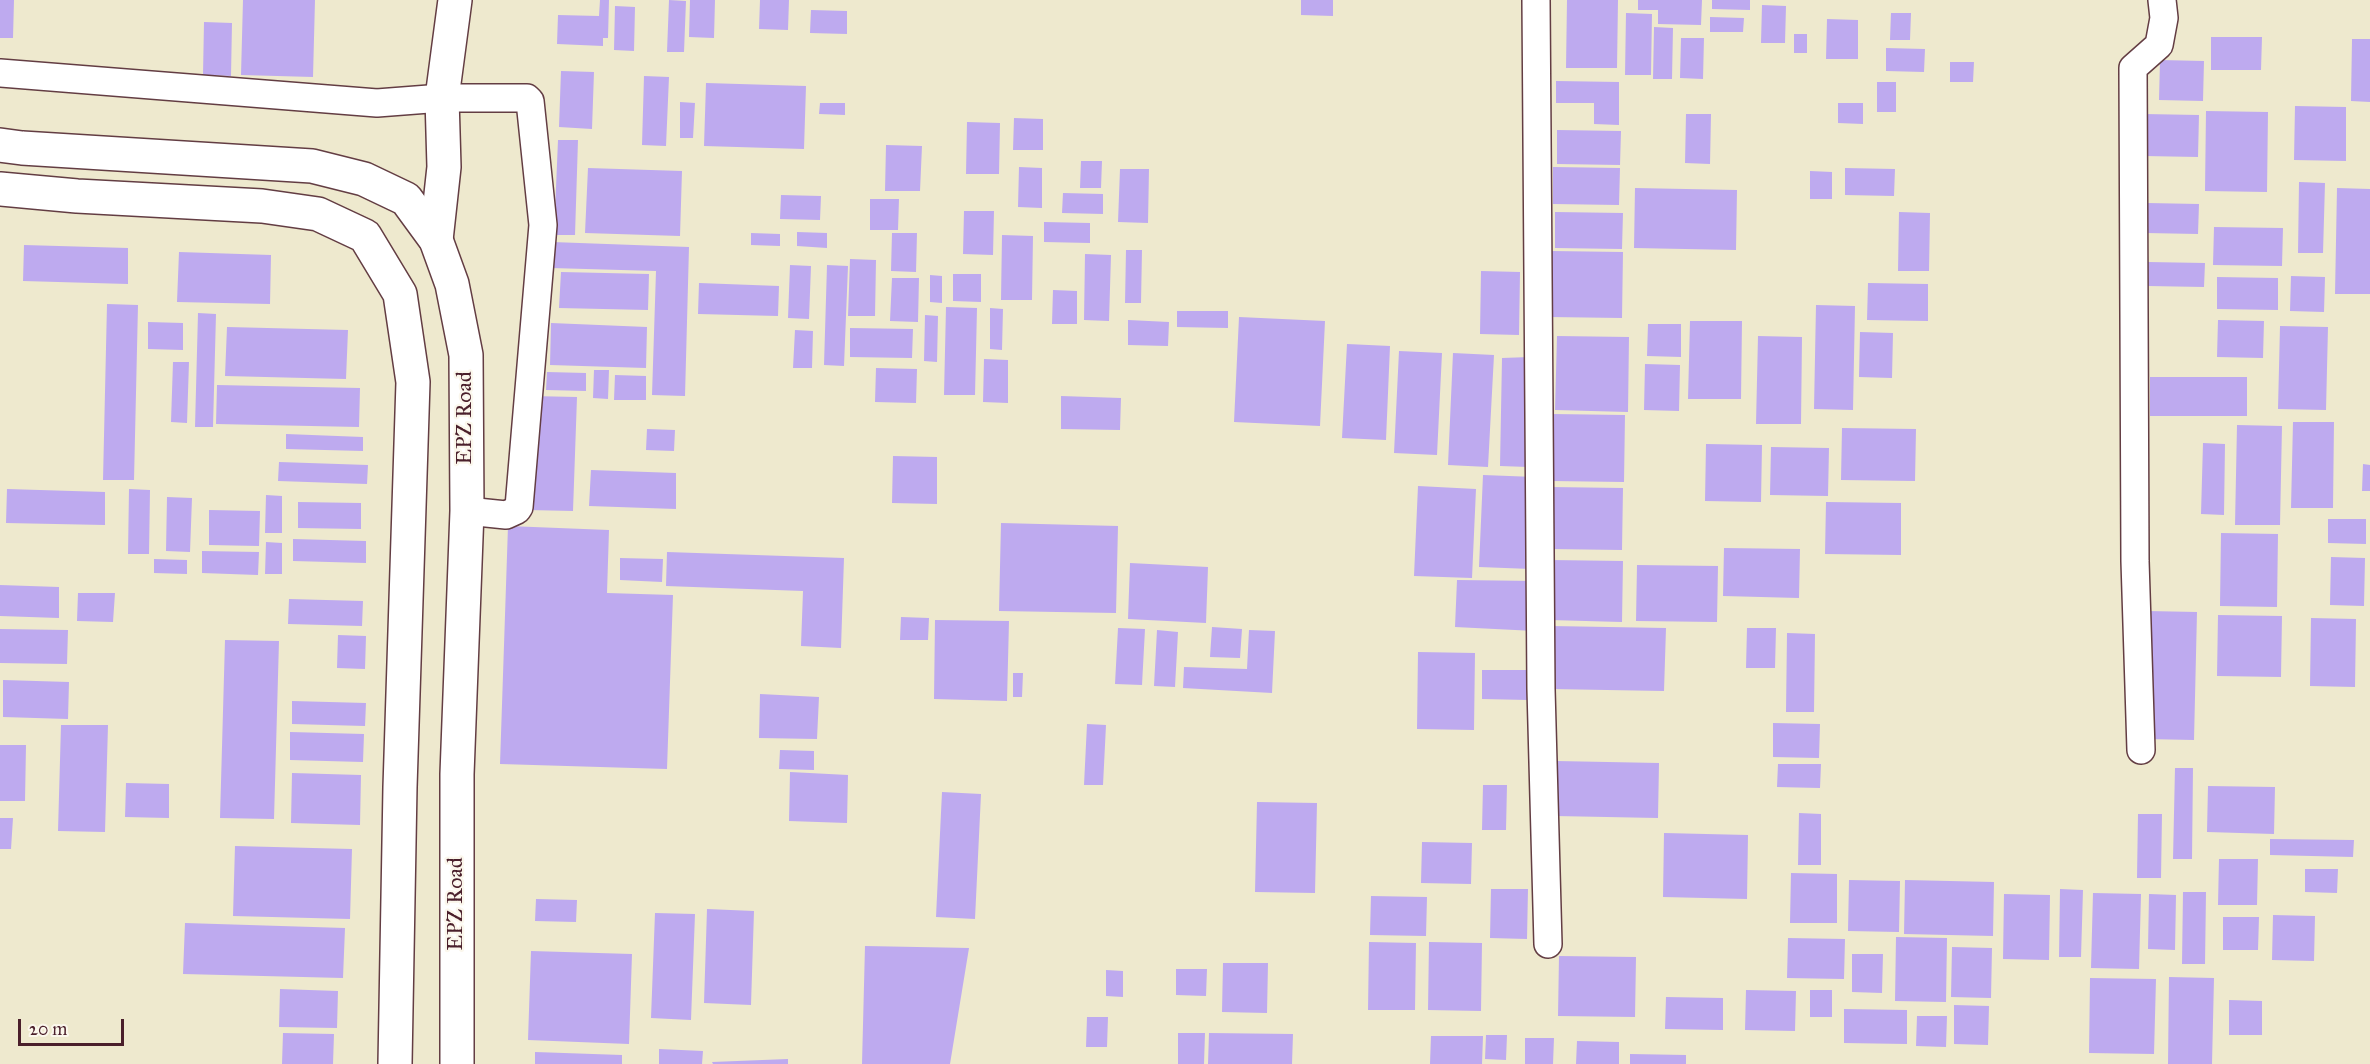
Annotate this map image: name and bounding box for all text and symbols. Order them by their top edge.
street label: EPZ Road [453,371,479,465]
street label: EPZ Road [444,857,470,951]
scale bar [21,1007,128,1045]
text: 20 m [29,1018,67,1040]

